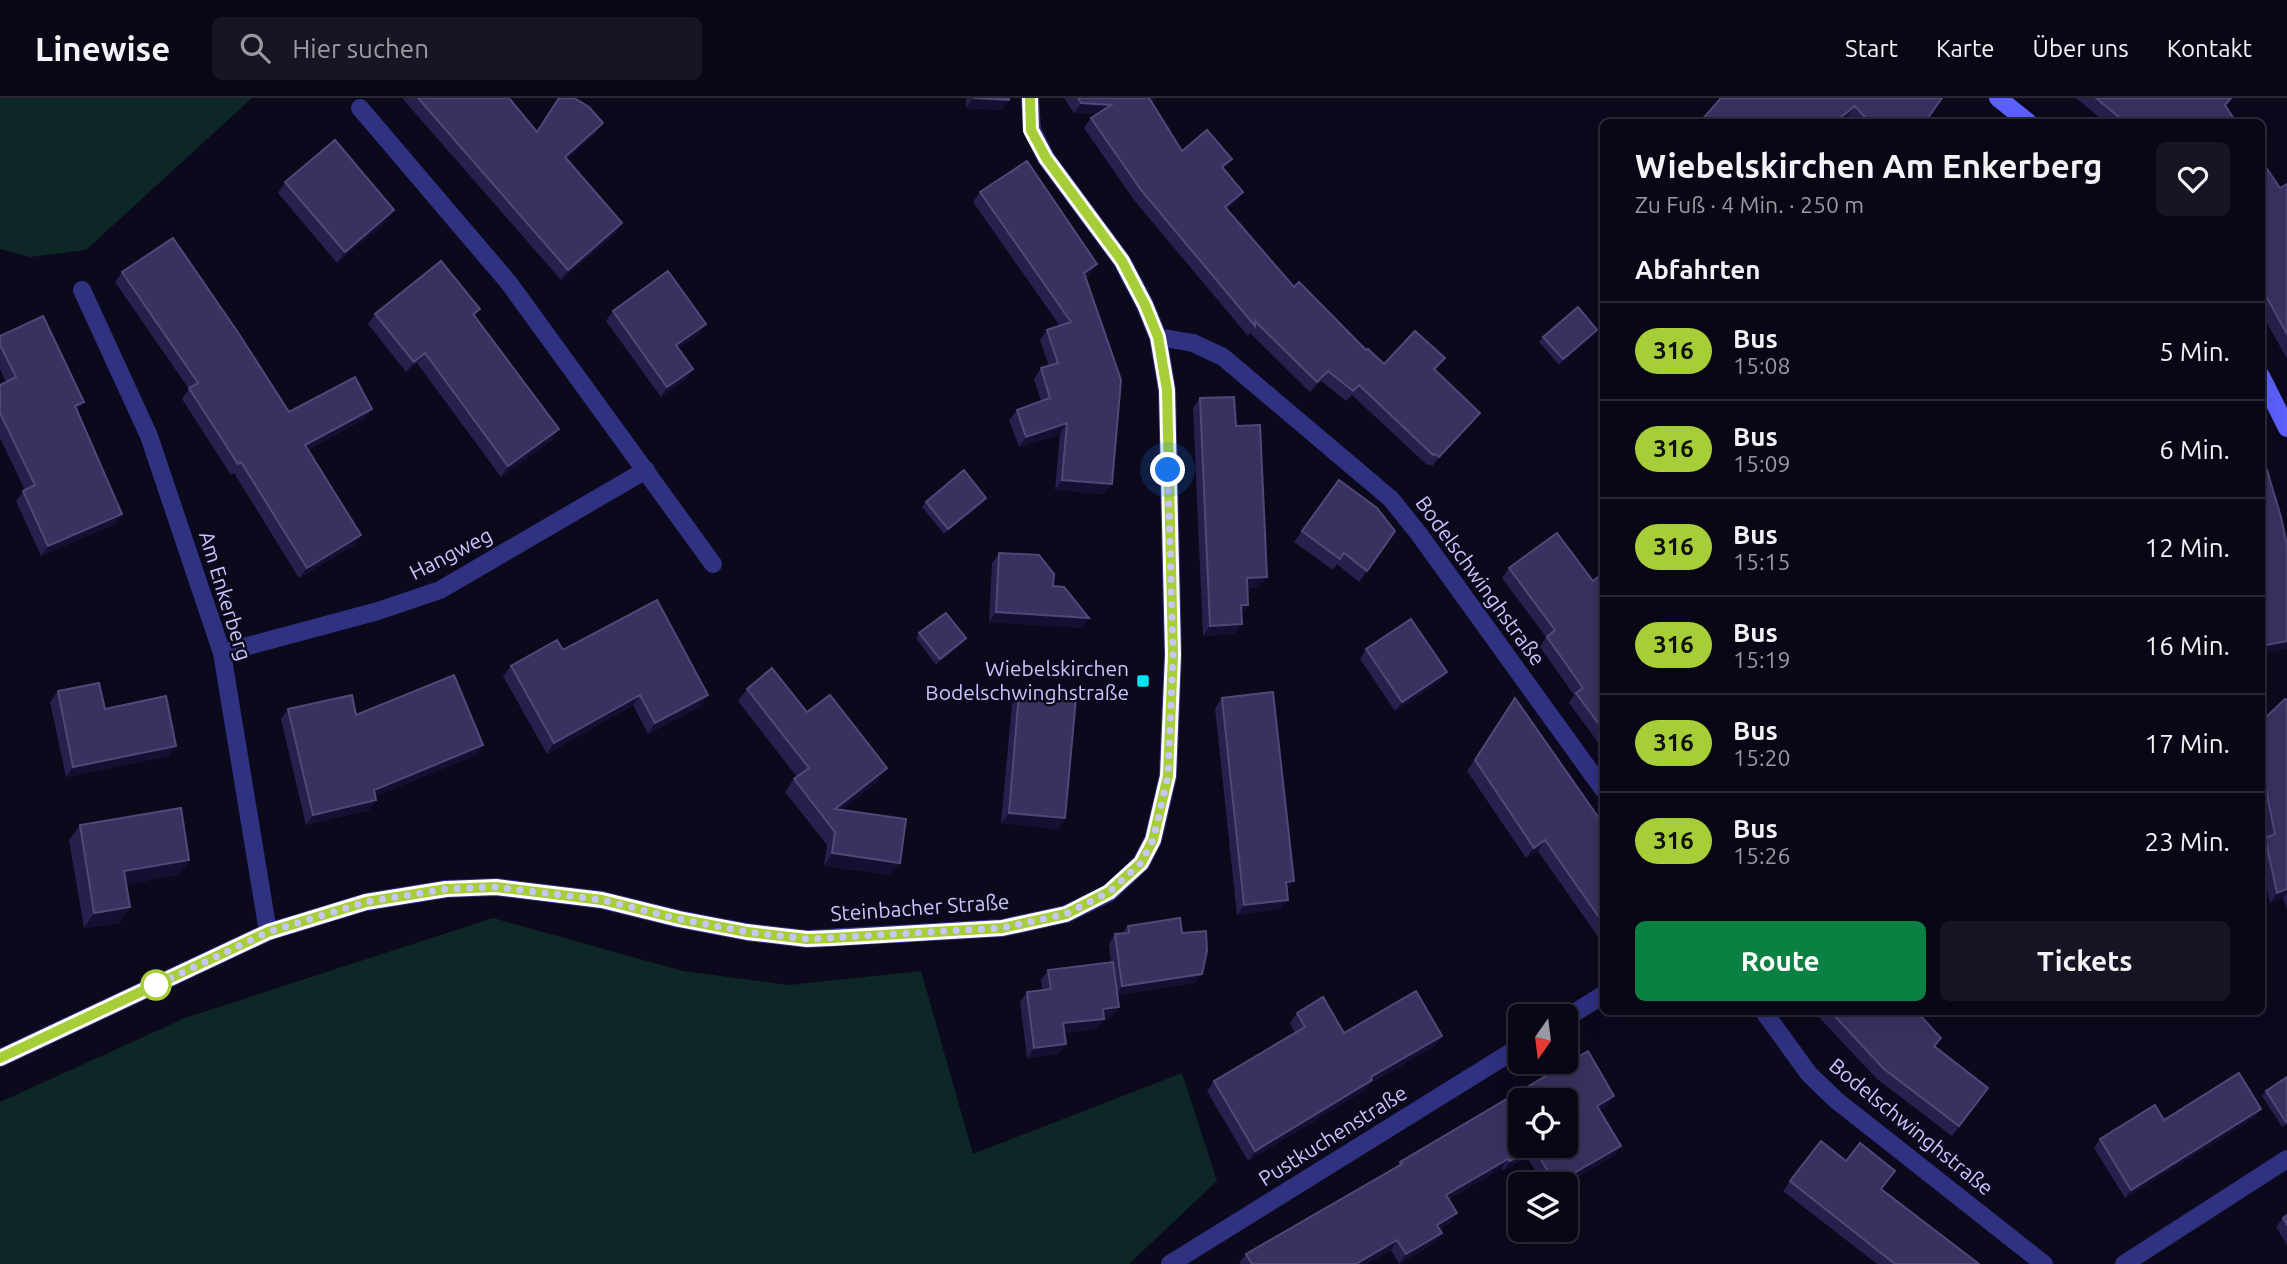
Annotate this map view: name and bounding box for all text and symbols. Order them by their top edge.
search box [212,17,702,80]
icon: search [236,29,274,67]
text: Linewise [35,30,170,67]
text: Hier suchen [292,34,429,63]
text: Start [1845,35,1898,62]
text: Karte [1936,35,1995,62]
text: Über uns [2033,35,2129,62]
text: Kontakt [2167,35,2252,62]
button: heart [2156,142,2230,216]
text: Wiebelskirchen Am Enkerberg [1635,147,2103,184]
text: Zu Fuß · 4 Min. · 250 m [1635,192,1864,217]
text: Abfahrten [1635,255,1760,284]
text: Bus [1733,324,1778,353]
text: 316 [1653,337,1694,364]
text: 5 Min. [2159,337,2230,366]
text: 15:08 [1733,353,1791,378]
text: Bus [1733,422,1778,451]
text: 316 [1653,435,1694,462]
text: 6 Min. [2159,435,2230,464]
text: 15:09 [1733,451,1791,476]
your location [1150,452,1185,487]
street label: Bodelschwinghstraße [1411,491,1550,670]
text: Bus [1733,520,1778,549]
street label: Hangweg [405,522,496,584]
street label: Am Enkerberg [195,528,257,663]
text: 316 [1653,533,1694,560]
text: 12 Min. [2145,533,2230,562]
text: 15:15 [1733,549,1791,574]
text: Bus [1733,618,1778,647]
text: 316 [1653,631,1694,658]
text: 16 Min. [2145,631,2230,660]
text: 15:19 [1733,647,1791,672]
place label: Wiebelskirchen Bodelschwinghstraße [925,656,1129,704]
marker: Wiebelskirchen Bodelschwinghstraße [1135,673,1151,689]
text: Bus [1733,716,1778,745]
text: 316 [1653,729,1694,756]
text: 17 Min. [2145,729,2230,758]
text: 15:20 [1733,745,1791,770]
text: Bus [1733,814,1778,843]
text: 316 [1653,827,1694,854]
text: 23 Min. [2145,827,2230,856]
text: 15:26 [1733,843,1791,868]
street label: Steinbacher Straße [830,889,1010,925]
button: Route [1635,921,1926,1001]
button: Tickets [1940,921,2230,1001]
unlabelled marker [141,970,171,1000]
north arrow [1508,1004,1578,1074]
map controls [1508,1004,1578,1242]
street label: Bodelschwinghstraße [1825,1053,1998,1200]
street label: Pustkuchenstraße [1254,1080,1411,1190]
button: locate [1508,1088,1578,1158]
button: layers [1508,1172,1578,1242]

